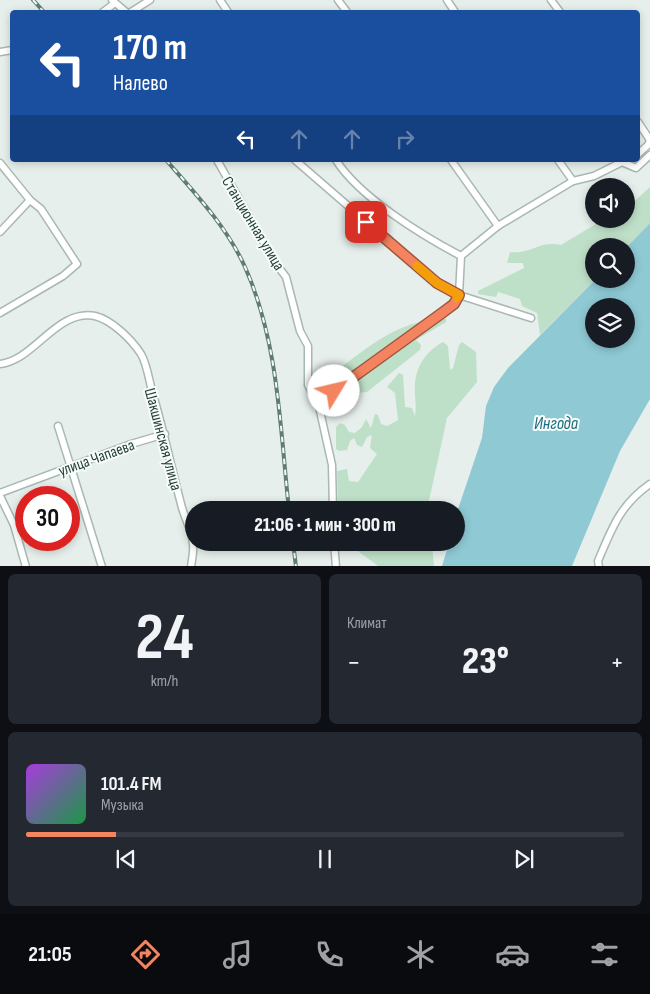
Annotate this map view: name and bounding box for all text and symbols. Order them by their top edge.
text: 170 m [113,27,187,70]
icon: left [30,30,95,95]
text: Налево [113,70,168,97]
icon: left [232,125,260,153]
icon: ahead [285,125,313,153]
icon: ahead [338,125,366,153]
icon: right [391,125,419,153]
street label: Станционная улица [217,173,288,274]
map controls [585,178,635,348]
button: sound [585,178,635,228]
pin [345,201,387,243]
icon: arrive [352,208,380,236]
button: search [585,238,635,288]
button: layers [585,298,635,348]
position arrow [307,364,359,416]
street label: Шакшинская улица [140,386,185,493]
water label: Ингода [534,413,579,434]
street label: улица Чапаева [56,436,137,481]
speed limit sign: 30 [15,486,80,551]
text: 21:06 · 1 мин · 300 m [254,514,396,537]
text: 24 [135,600,194,678]
text: Климат [347,614,387,633]
text: 23° [462,639,509,684]
text: − [347,646,361,679]
text: + [610,646,624,679]
text: km/h [151,672,178,691]
text: 101.4 FM [101,773,162,796]
text: Музыка [101,796,144,815]
icon: previous [112,845,140,873]
icon: pause [311,845,339,873]
icon: next [510,845,538,873]
icon: directions [128,937,163,972]
icon: music [220,937,255,972]
icon: phone [312,937,347,972]
icon: climate [403,937,438,972]
icon: car [495,937,530,972]
icon: filters [587,937,622,972]
text: 21:05 [28,941,72,968]

